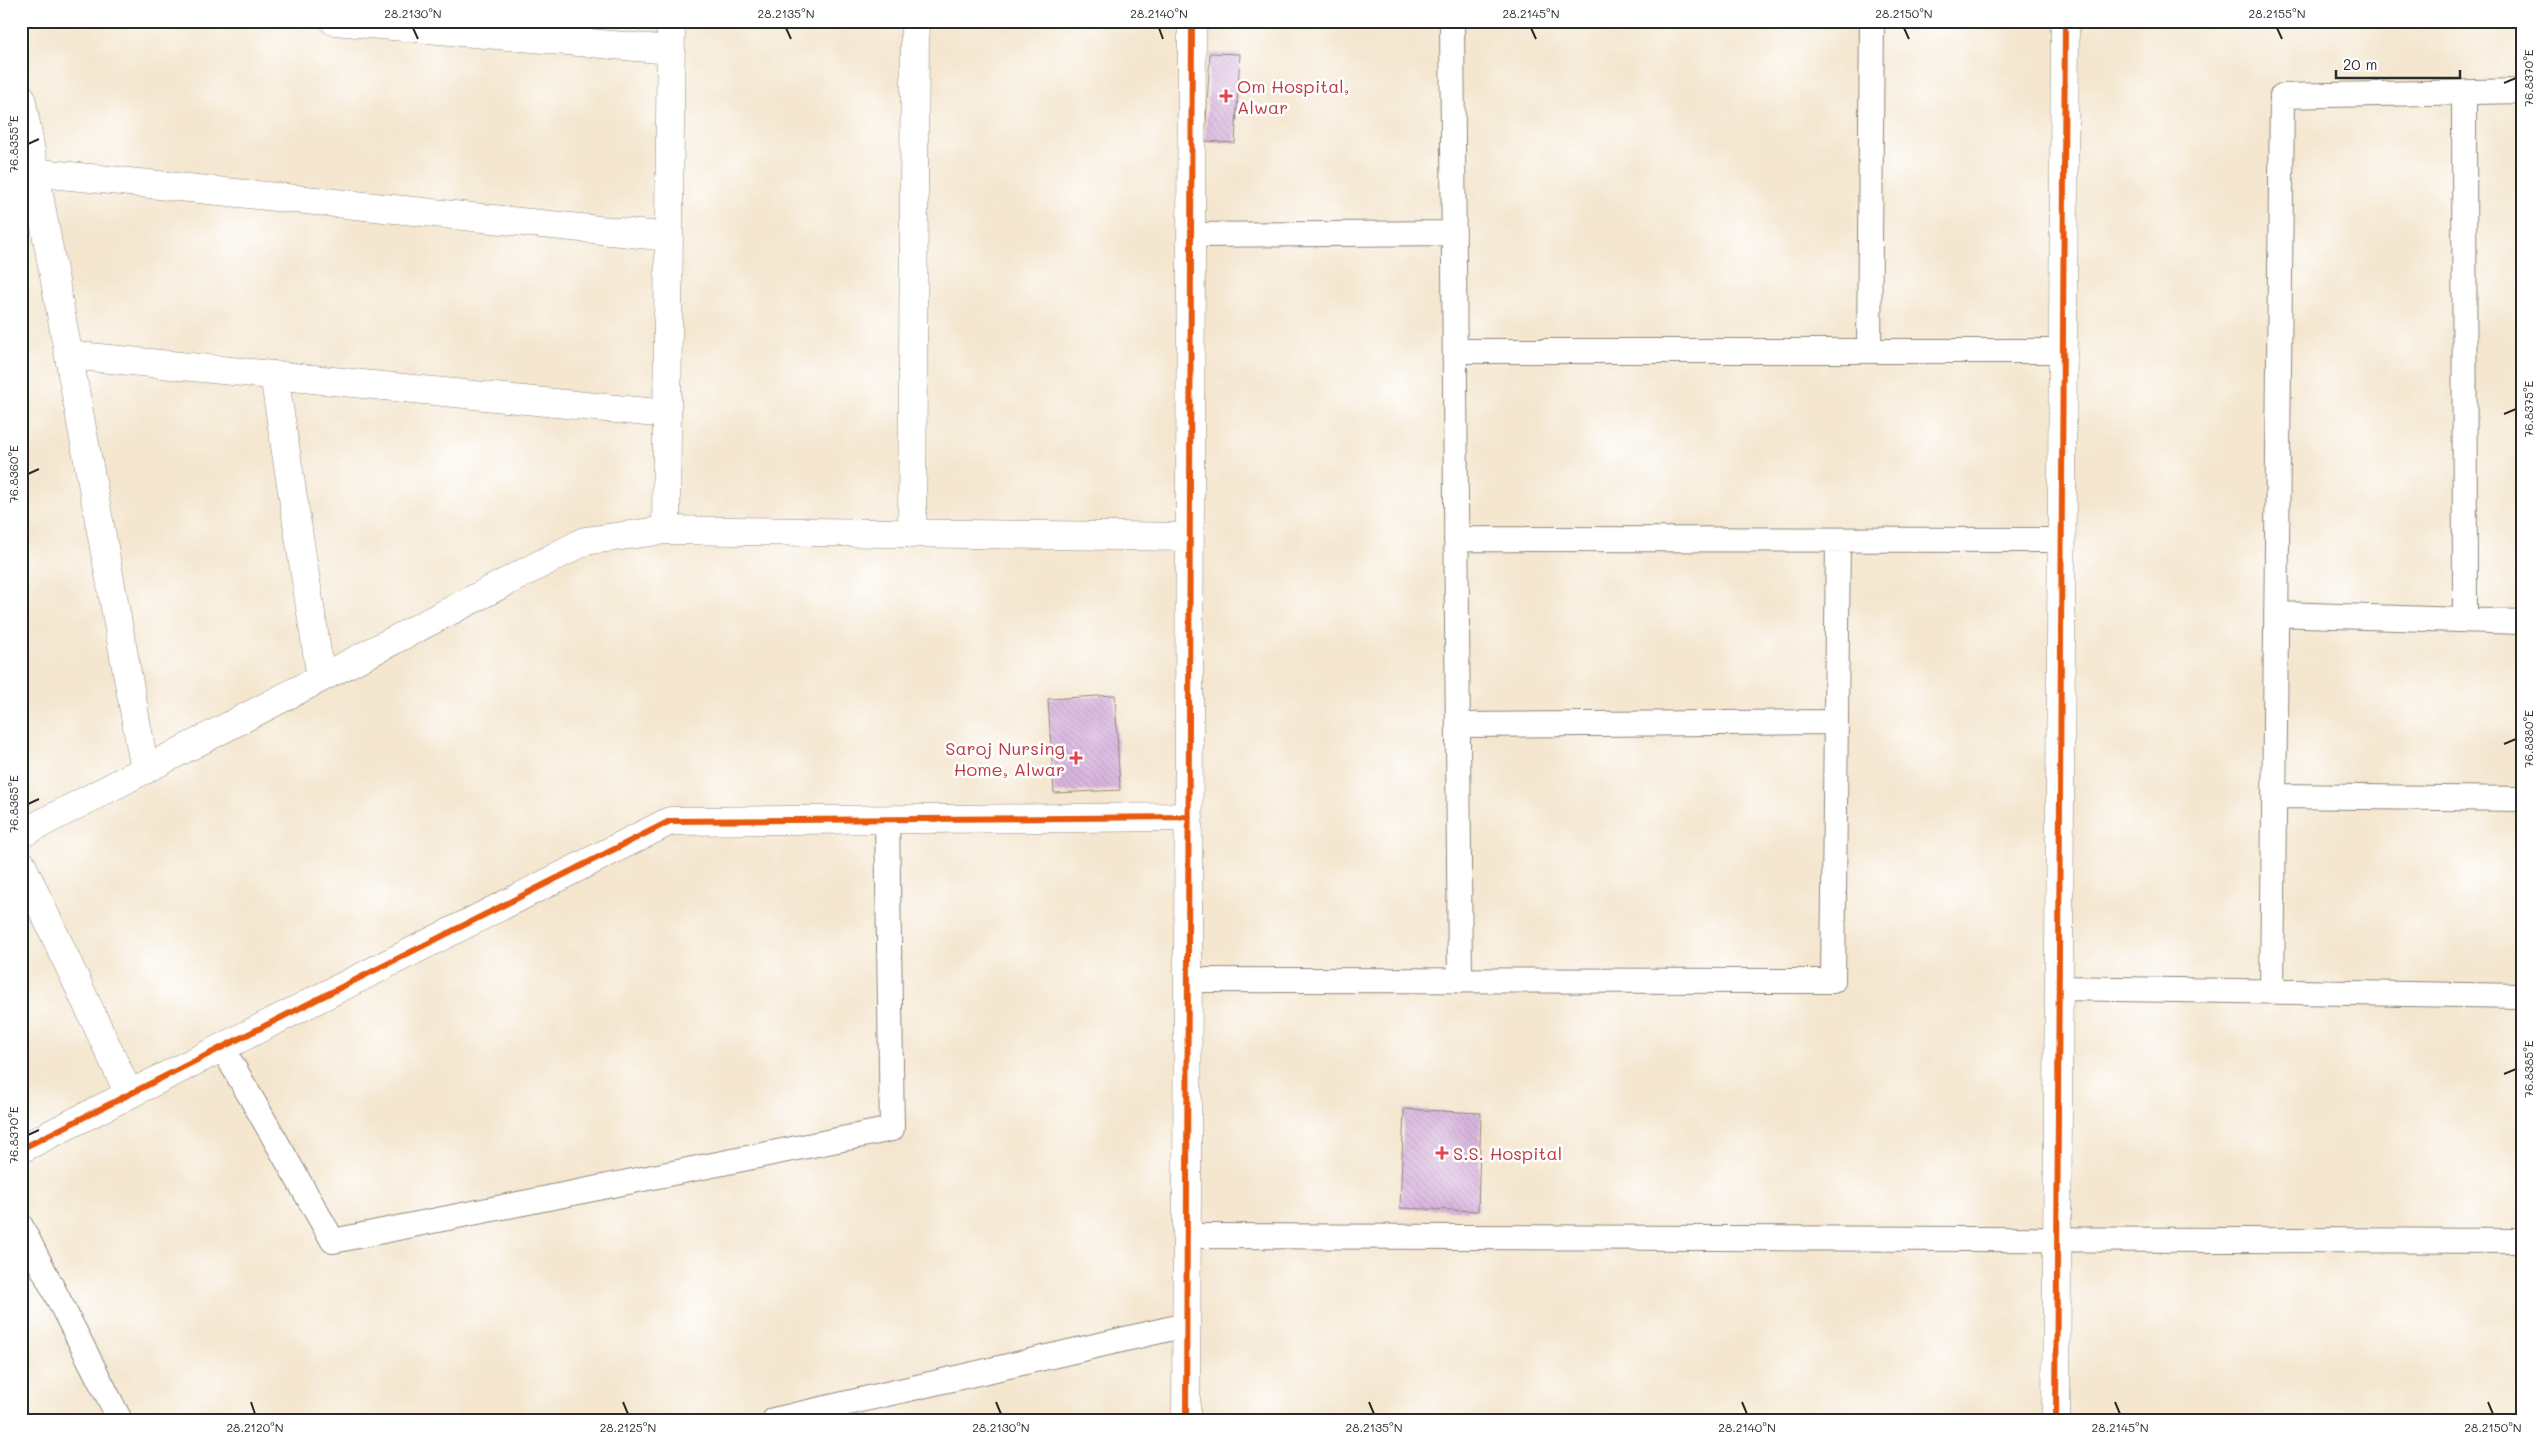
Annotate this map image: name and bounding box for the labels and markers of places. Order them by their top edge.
place label: Om Hospital, Alwar [1237,74,1349,119]
marker: Om Hospital, Alwar [1219,89,1233,103]
place label: Saroj Nursing Home, Alwar [945,736,1065,781]
marker: Saroj Nursing Home, Alwar [1069,751,1083,765]
place label: S.S. Hospital [1453,1141,1562,1165]
marker: S.S. Hospital [1435,1146,1449,1160]

